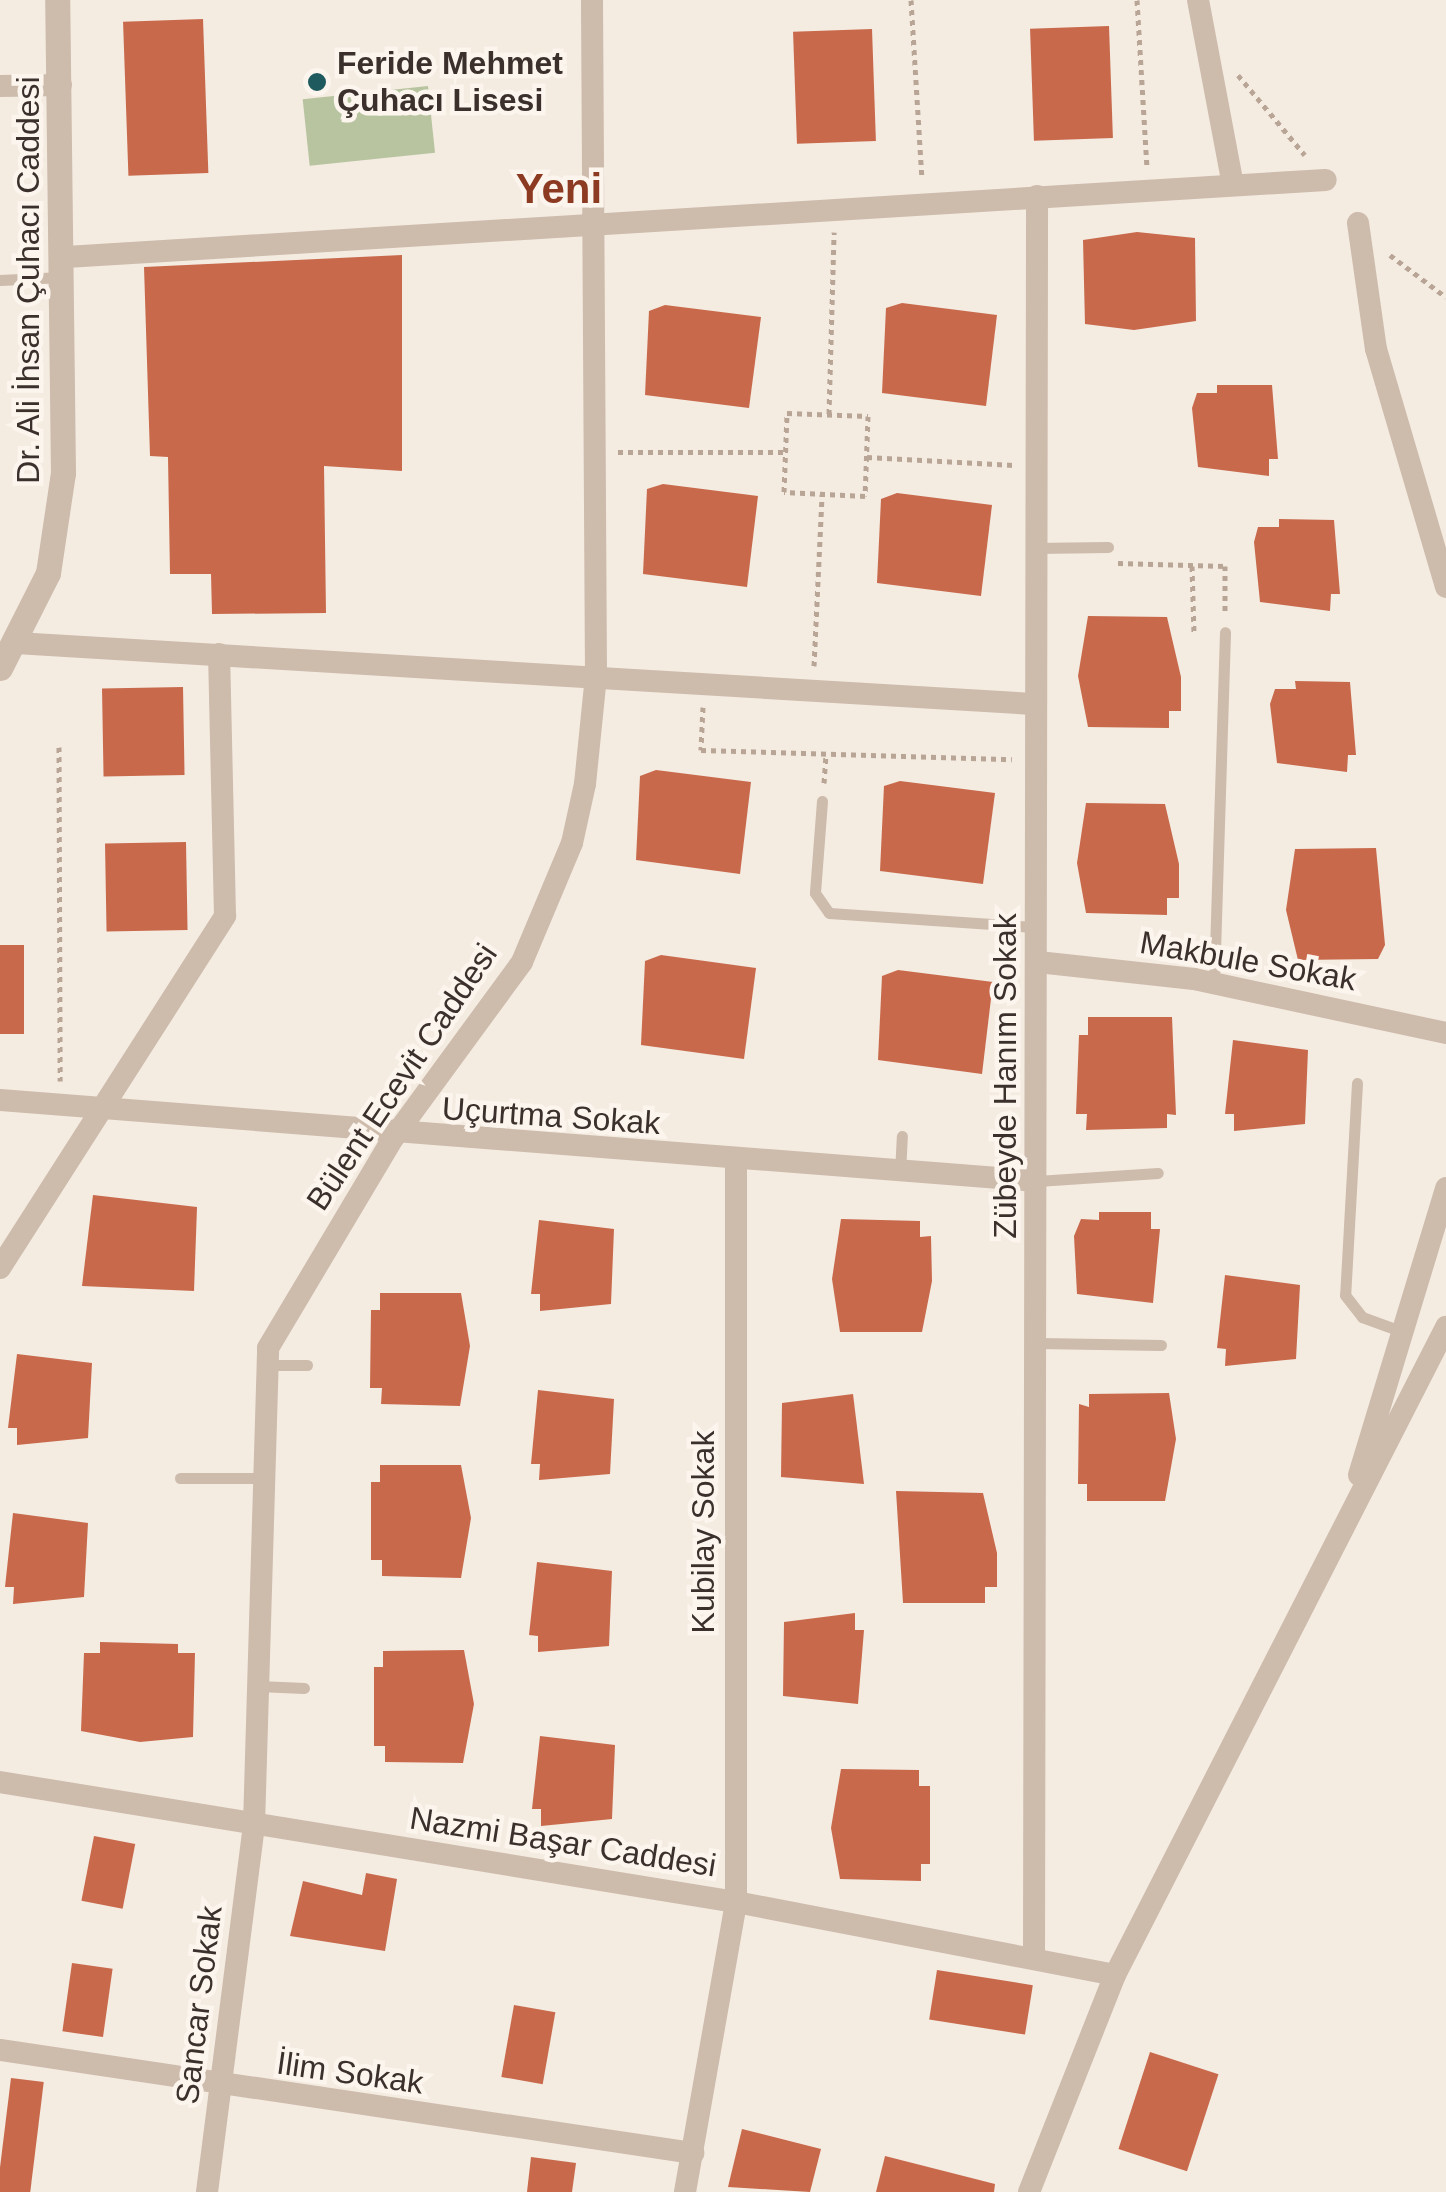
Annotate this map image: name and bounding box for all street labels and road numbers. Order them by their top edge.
street label: Dr. Ali İhsan Çuhacı Caddesi [9,75,47,485]
street label: Zübeyde Hanım Sokak [986,913,1024,1239]
street label: Makbule Sokak [1137,923,1359,999]
street label: Bülent Ecevit Caddesi [299,936,505,1218]
street label: Uçurtma Sokak [441,1089,661,1143]
street label: Kubilay Sokak [684,1431,722,1633]
street label: Nazmi Başar Caddesi [407,1799,719,1885]
street label: Sancar Sokak [168,1904,230,2106]
street label: İlim Sokak [274,2044,426,2102]

